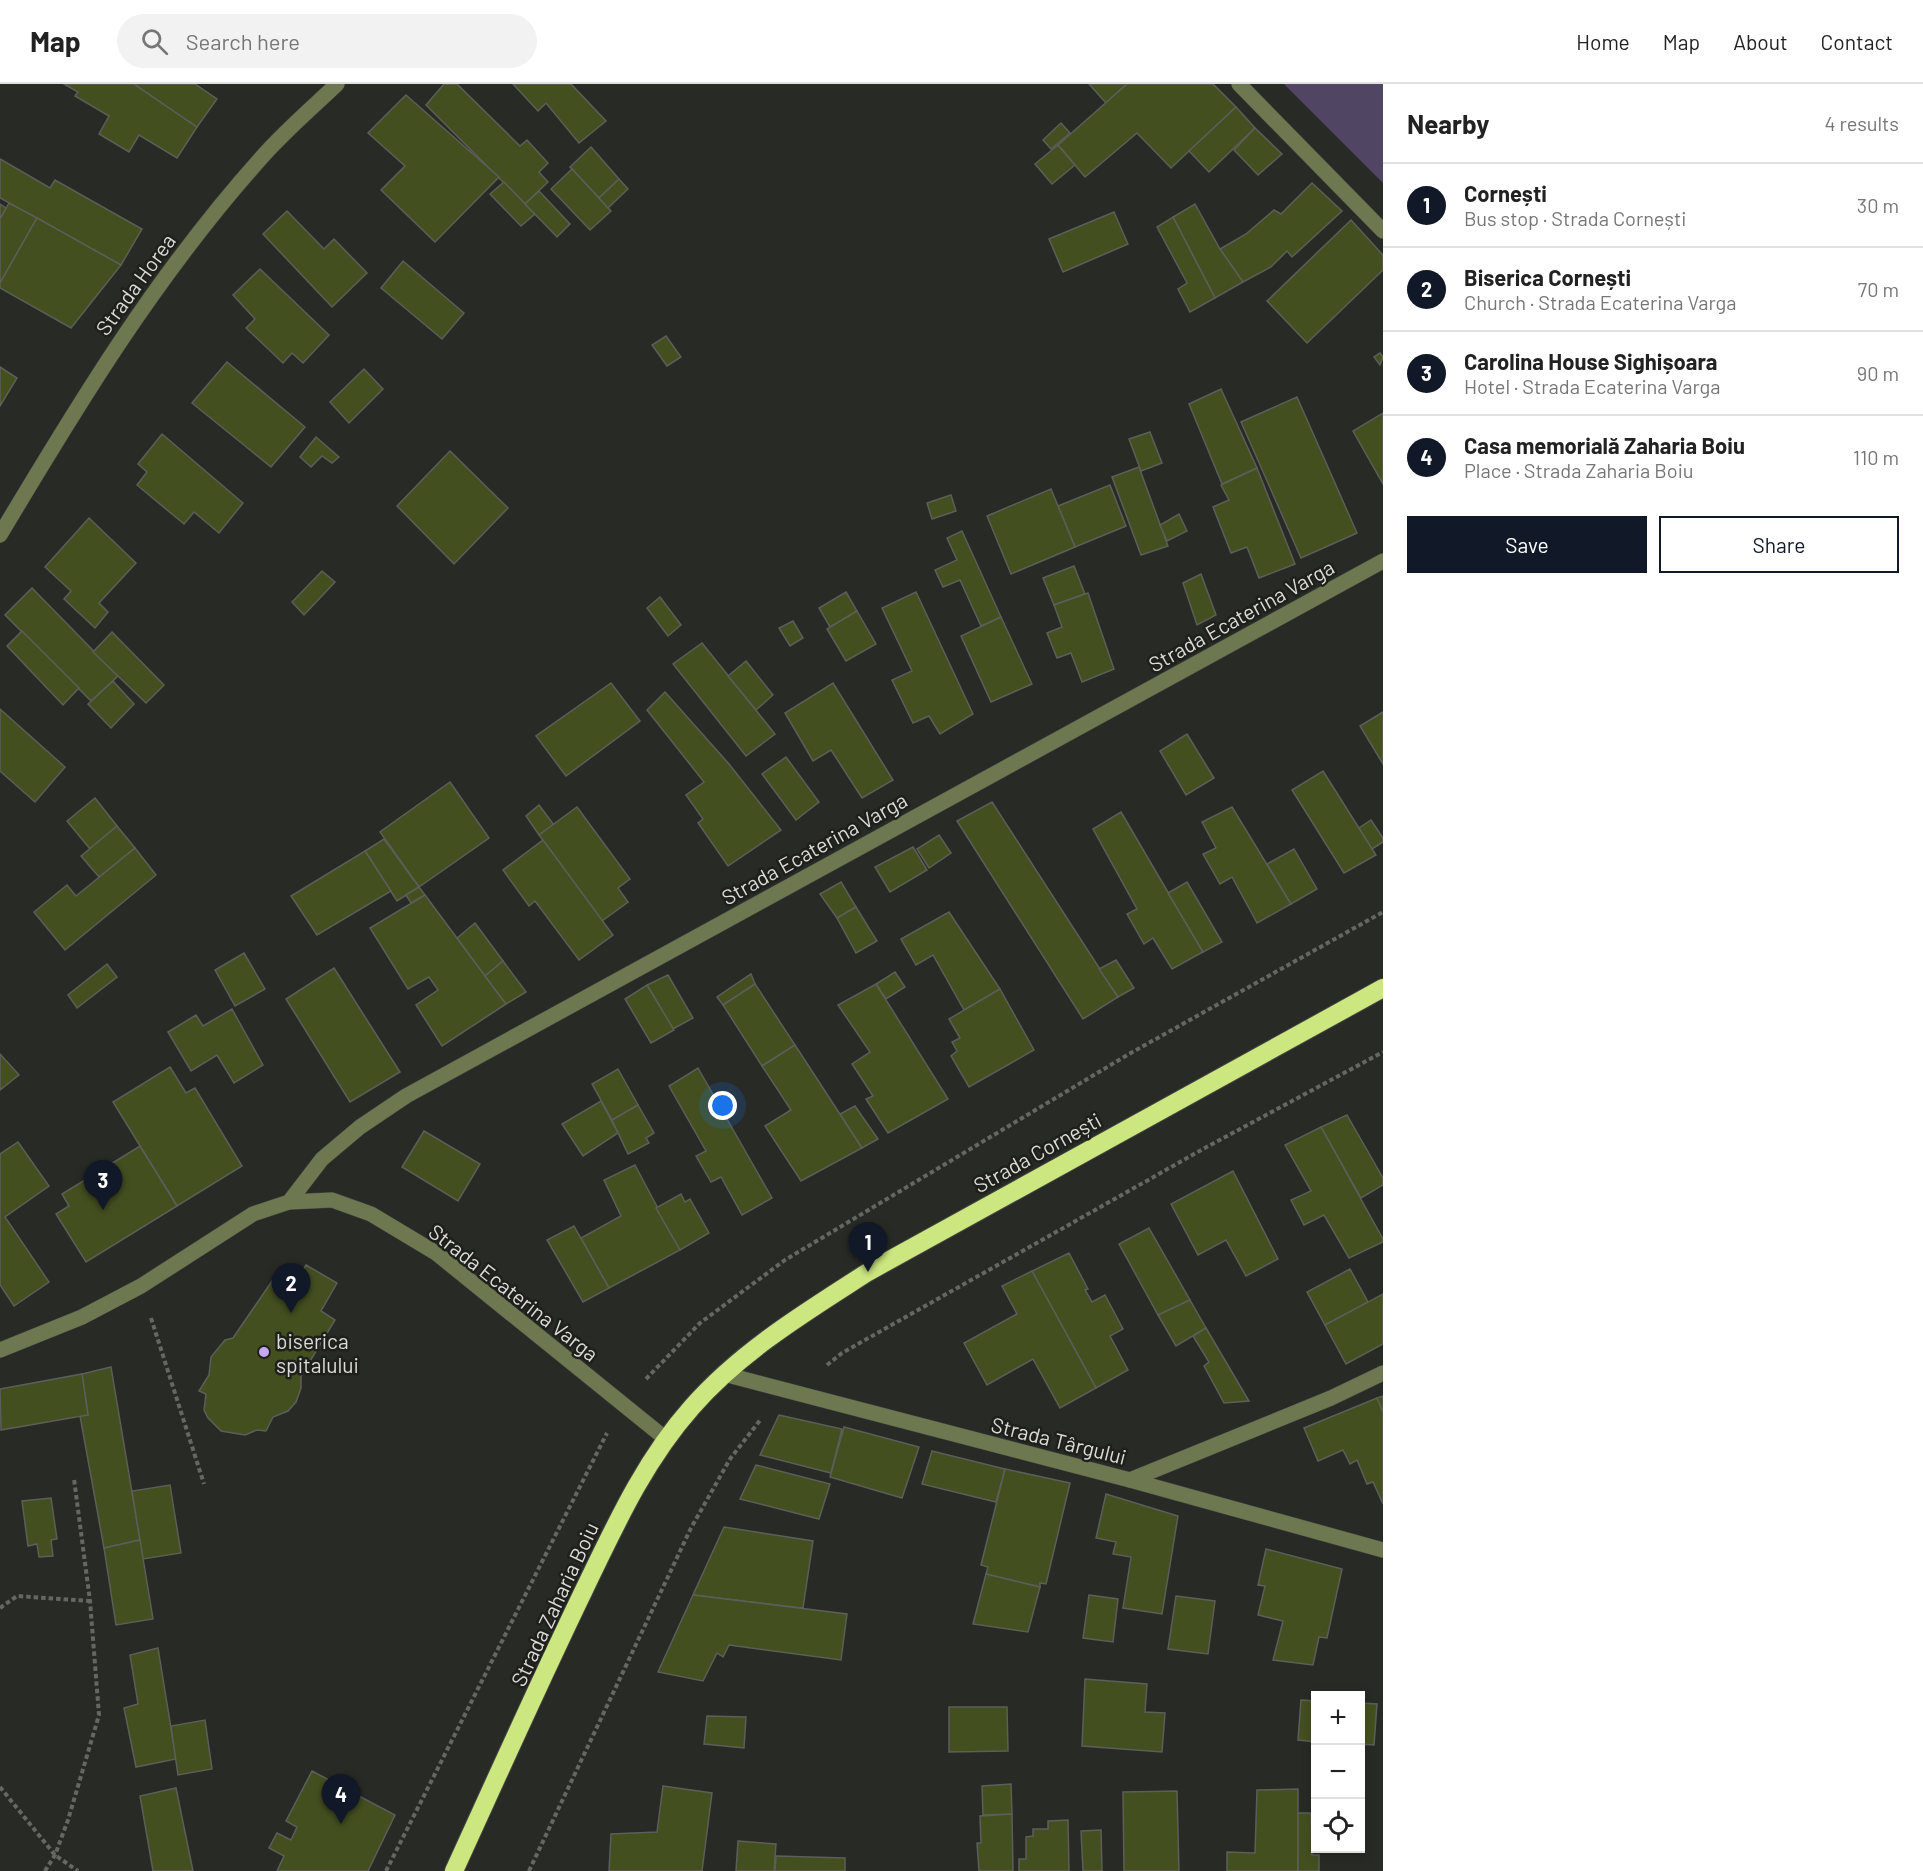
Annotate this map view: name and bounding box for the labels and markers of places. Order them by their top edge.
pin: 3 [84,1160,122,1210]
pin: 1 [848,1222,888,1272]
pin: 2 [272,1264,310,1313]
place label: biserica spitalului [276,1328,359,1377]
marker: biserica spitalului [257,1345,271,1359]
pin: 4 [322,1774,360,1824]

